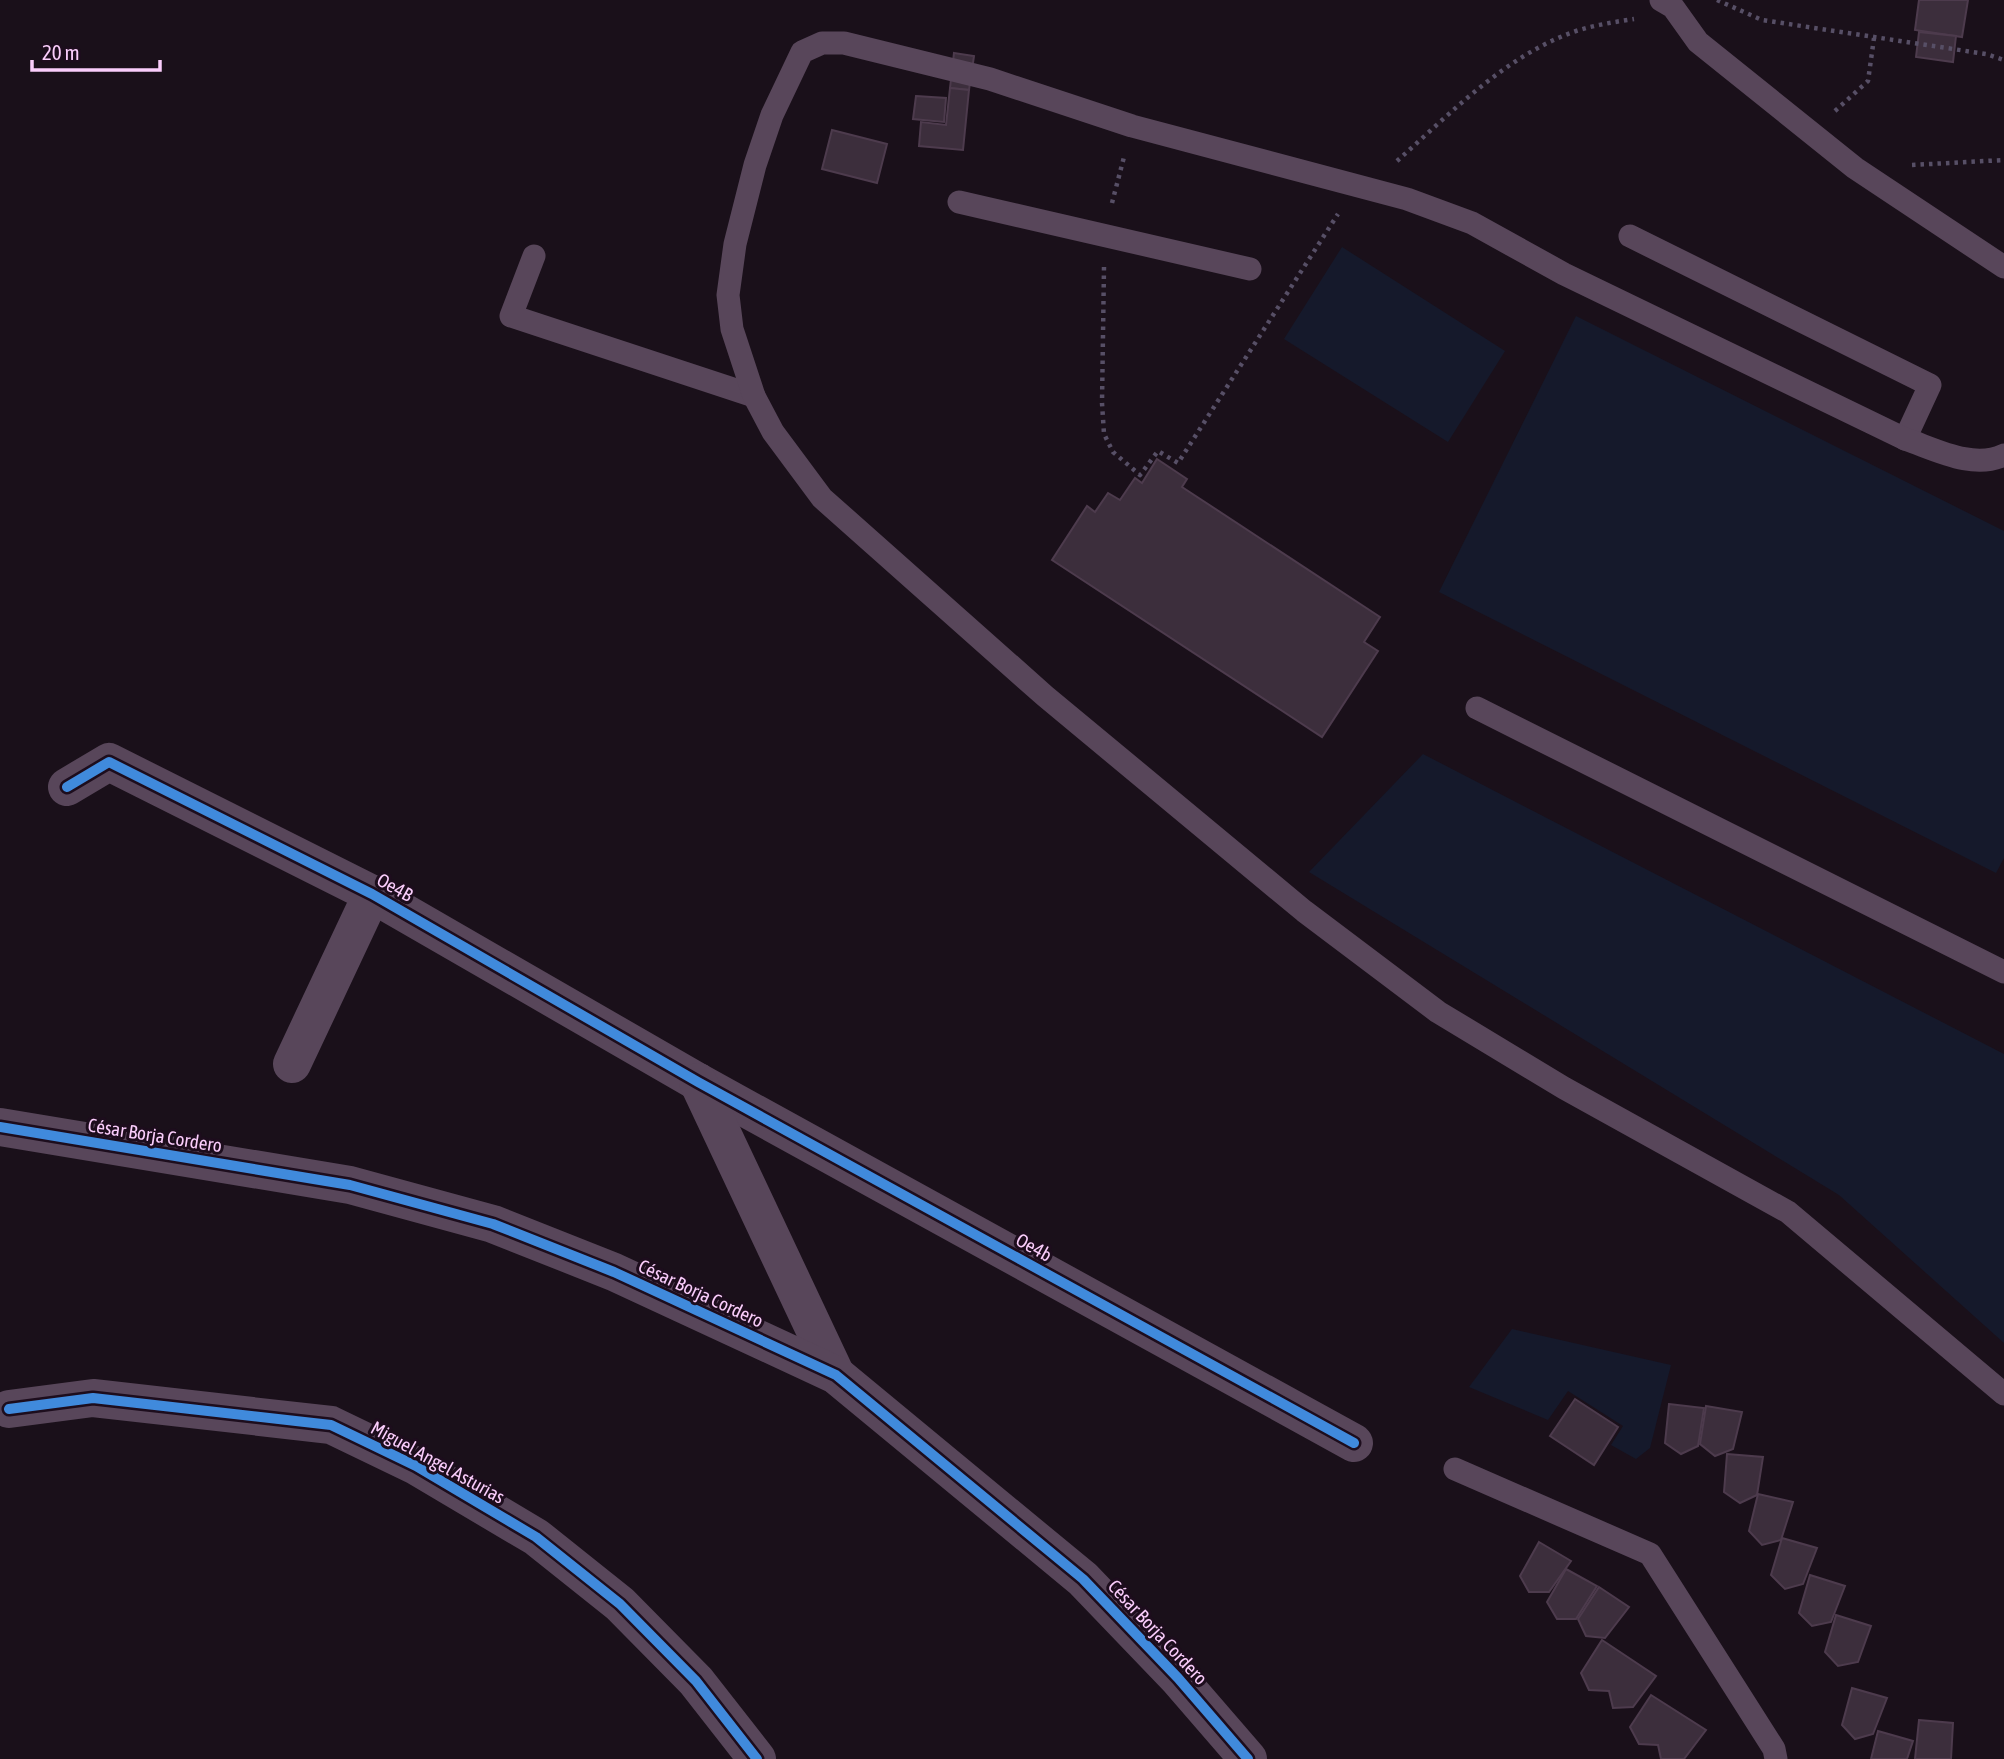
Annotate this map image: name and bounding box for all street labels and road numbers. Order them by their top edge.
street label: Oe4B [373,868,417,906]
street label: César Borja Cordero [86,1114,224,1156]
street label: Oe4b [1012,1228,1056,1266]
street label: César Borja Cordero [635,1254,767,1332]
street label: Miguel Angel Asturias [367,1416,509,1508]
street label: César Borja Cordero [1104,1575,1212,1689]

